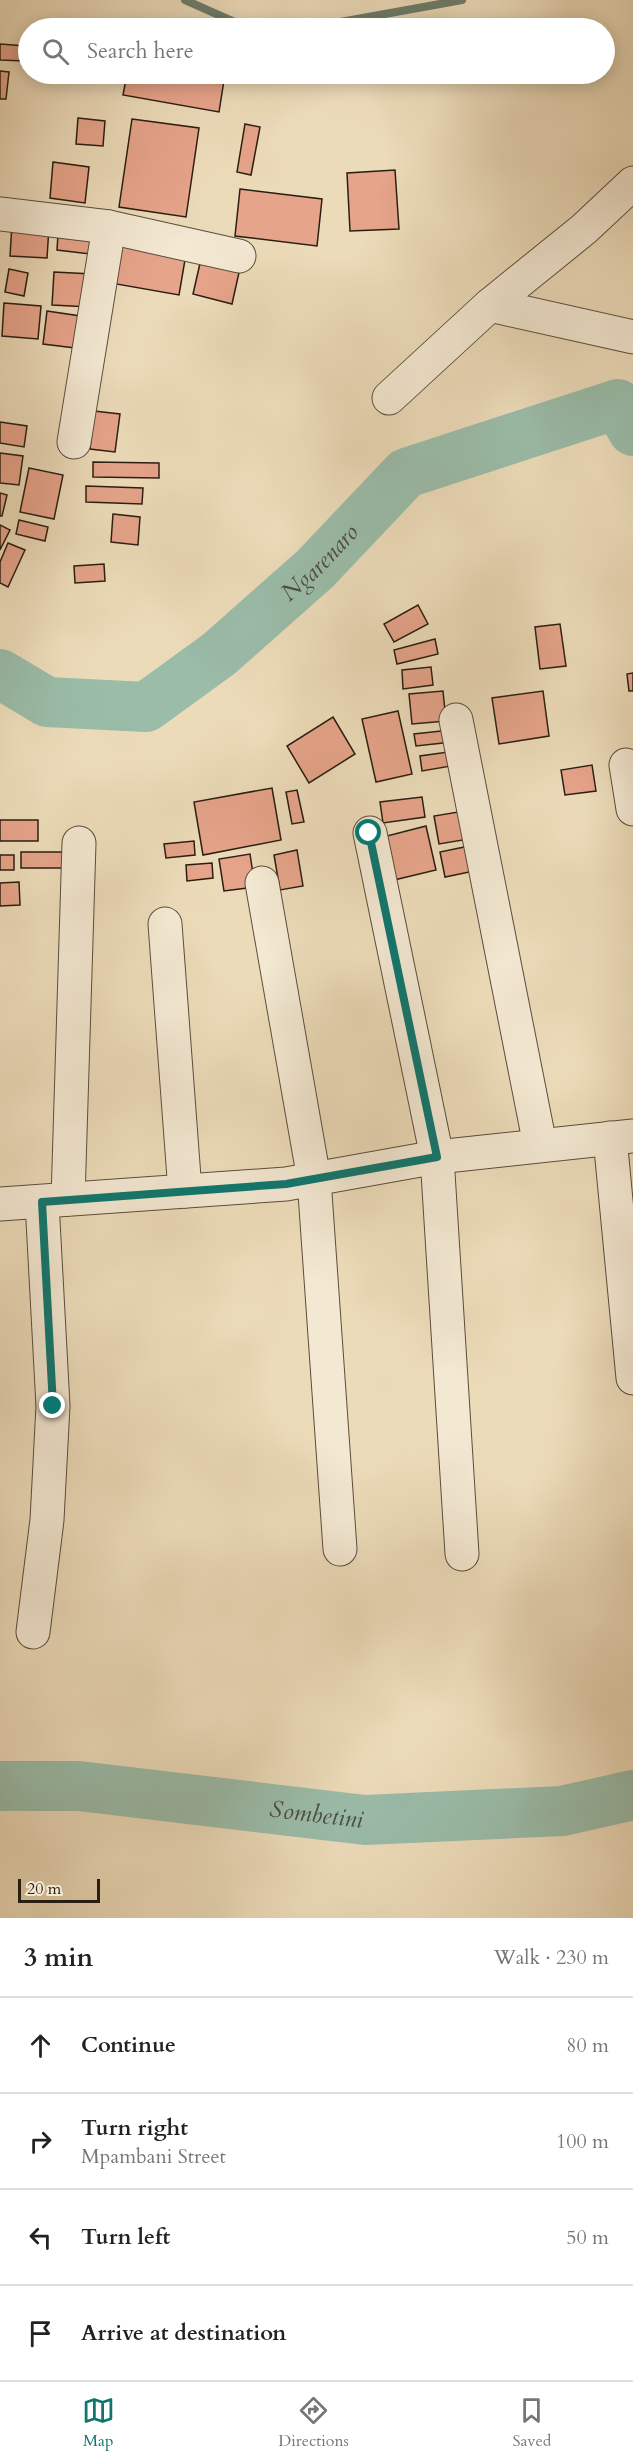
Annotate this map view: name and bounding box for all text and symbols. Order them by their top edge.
search box [18,18,615,84]
icon: search [39,35,72,68]
text: Search here [87,36,194,66]
water label: Ngarenaro [273,517,366,609]
route start [355,819,381,845]
route end [39,1392,65,1418]
water label: Sombetini [268,1792,365,1836]
scale bar [18,1876,100,1904]
text: 20 m [27,1878,61,1900]
text: 3 min [24,1940,93,1975]
text: Walk · 230 m [494,1944,609,1971]
icon: ahead [24,2029,57,2062]
text: Continue [81,2030,176,2060]
text: 80 m [566,2032,609,2059]
text: Turn right [81,2113,188,2143]
icon: right [24,2125,57,2158]
text: 100 m [556,2128,609,2155]
text: Mpambani Street [81,2143,226,2170]
icon: left [24,2221,57,2254]
text: Turn left [81,2222,170,2252]
text: 50 m [566,2224,609,2251]
icon: arrive [24,2317,57,2350]
text: Arrive at destination [81,2318,286,2348]
tab: Map [82,2394,115,2452]
tab: Directions [278,2394,349,2452]
tab: Saved [512,2394,551,2452]

